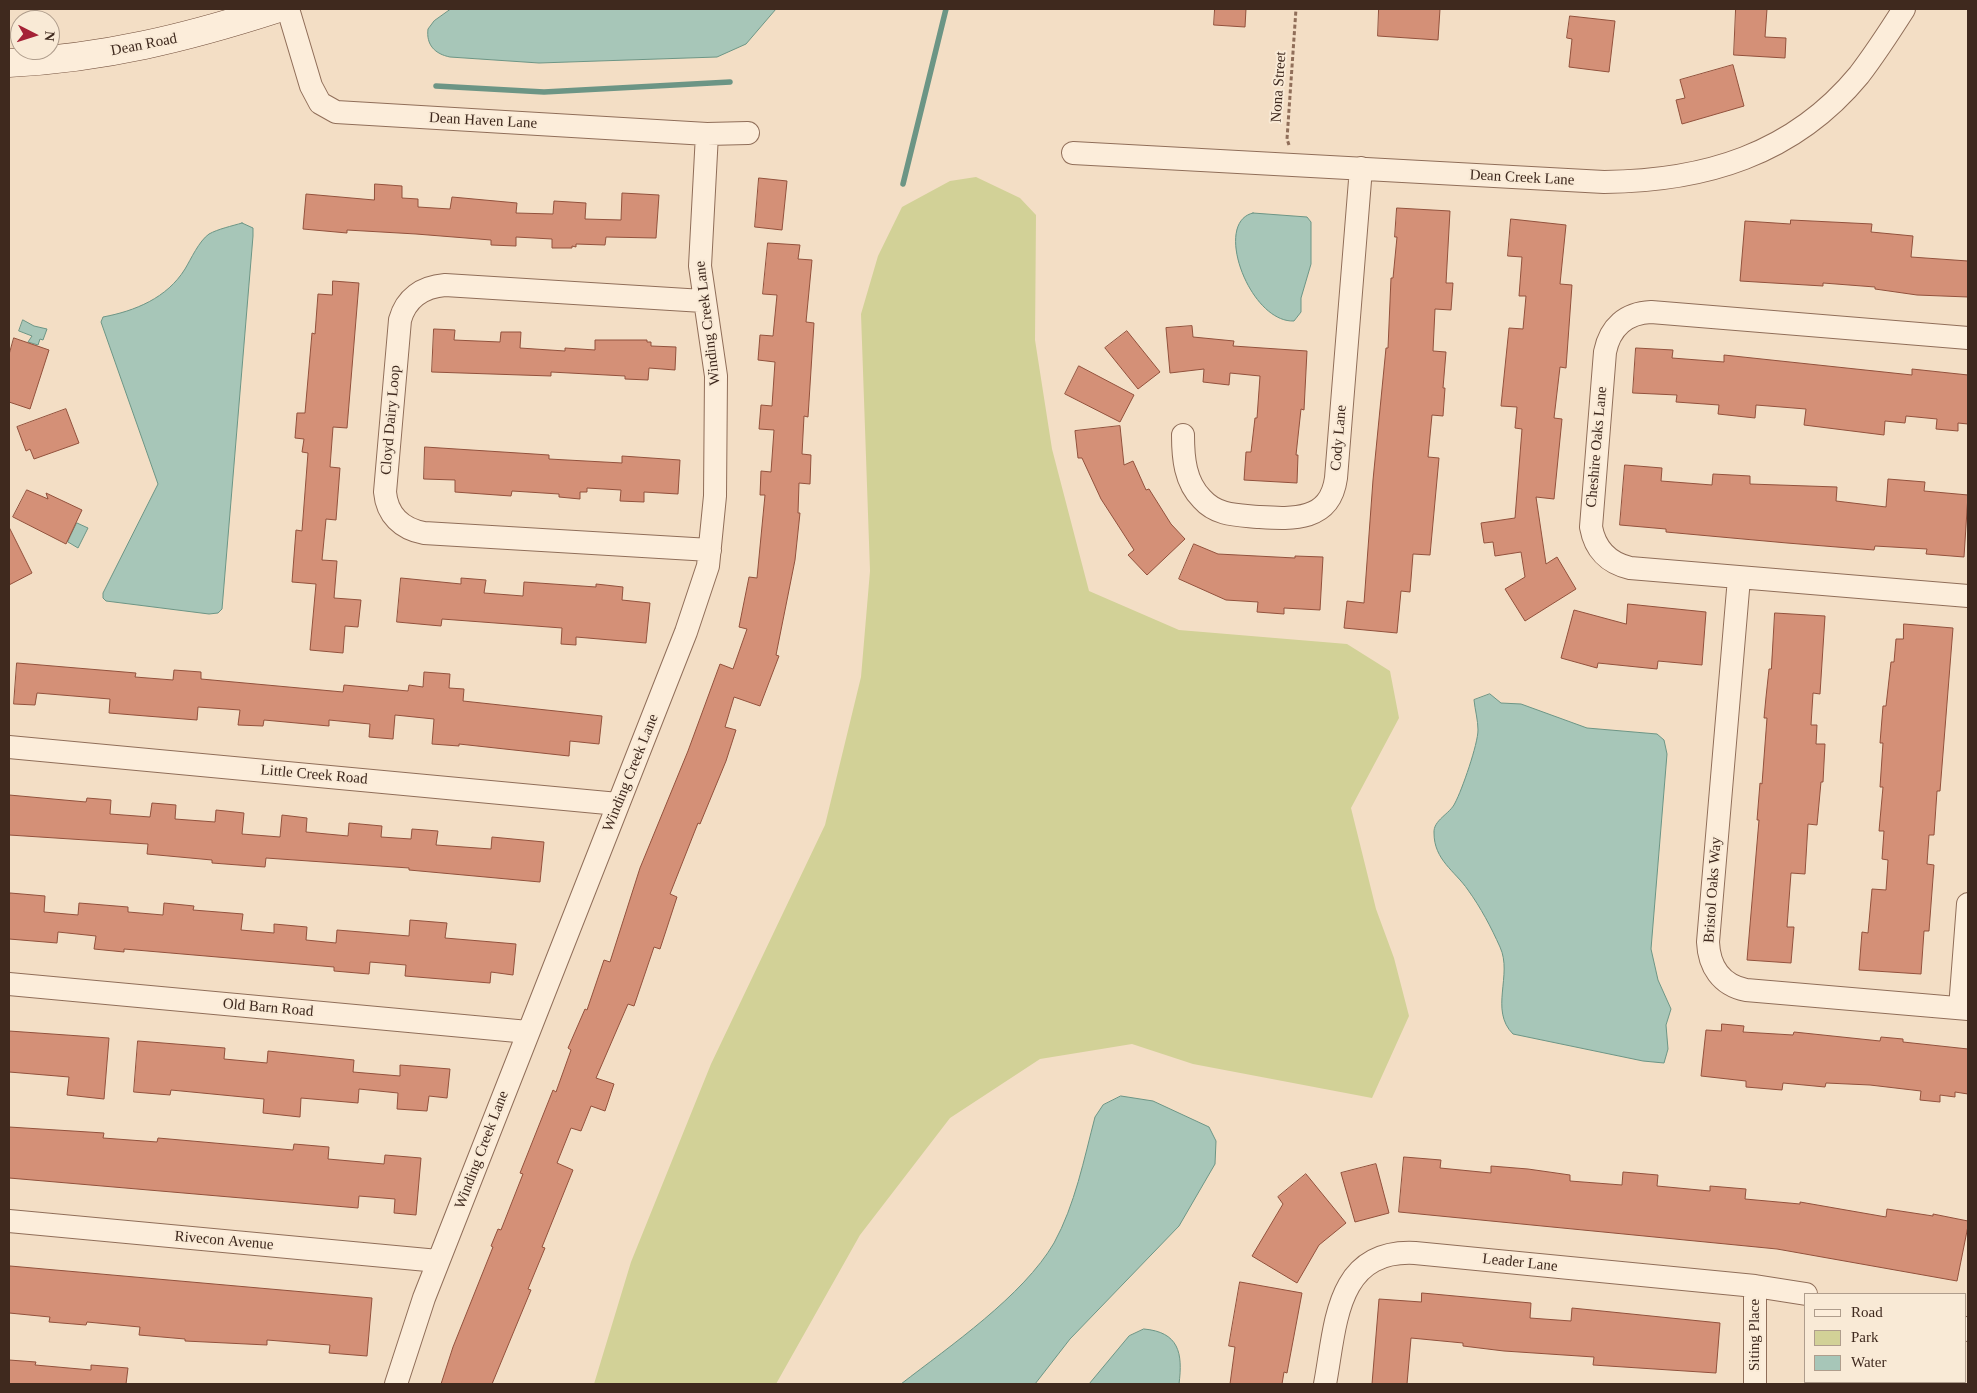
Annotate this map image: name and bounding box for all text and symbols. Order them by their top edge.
north arrow [10,10,60,60]
street label: Dean Road [109,30,179,60]
text: N [42,31,57,42]
street label: Nona Street [1268,51,1290,123]
street label: Dean Haven Lane [428,109,538,133]
street label: Dean Creek Lane [1469,166,1575,190]
street label: Winding Creek Lane [691,260,725,386]
street label: Cloyd Dairy Loop [377,364,405,476]
street label: Cheshire Oaks Lane [1583,386,1611,508]
street label: Cody Lane [1327,404,1351,472]
street label: Winding Creek Lane [599,712,663,834]
street label: Little Creek Road [260,761,368,789]
street label: Bristol Oaks Way [1700,836,1726,944]
street label: Old Barn Road [222,995,314,1021]
street label: Winding Creek Lane [451,1088,513,1212]
street label: Rivecon Avenue [174,1228,274,1254]
street label: Leader Lane [1482,1250,1558,1276]
legend [1804,1293,1967,1383]
street label: Siting Place [1746,1299,1764,1371]
text: Road [1851,1304,1883,1320]
text: Park [1851,1329,1879,1345]
text: Water [1851,1354,1886,1370]

